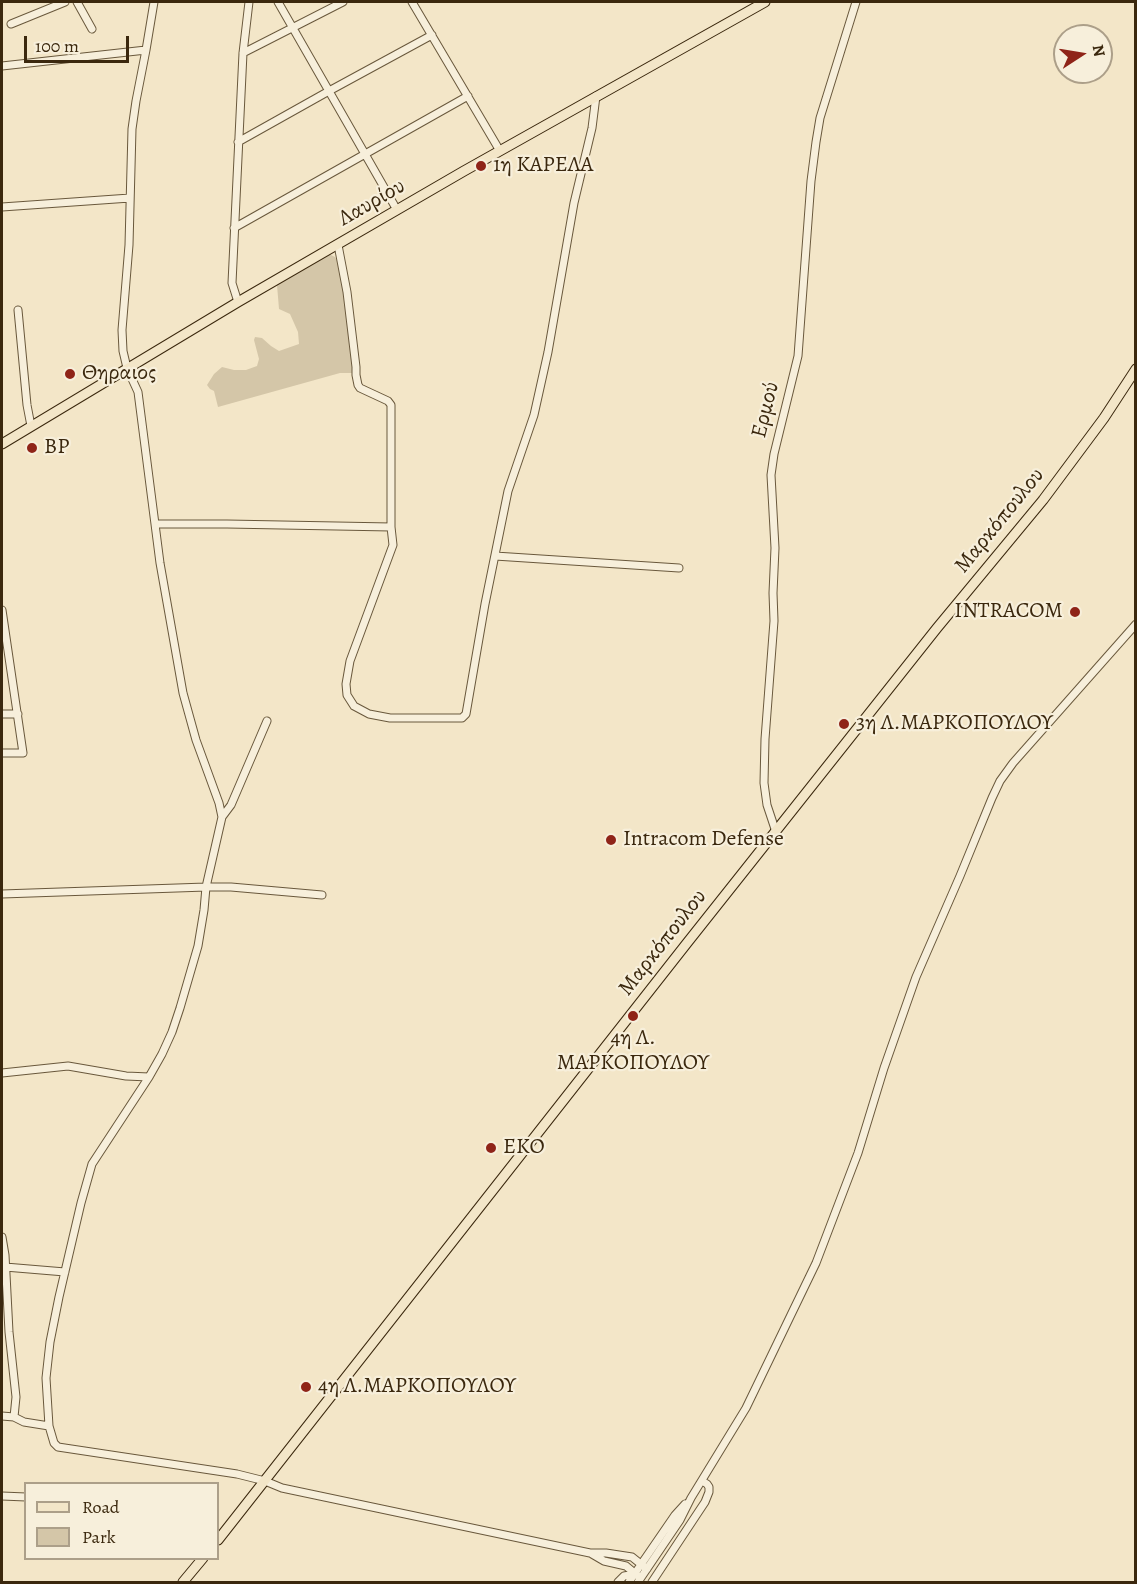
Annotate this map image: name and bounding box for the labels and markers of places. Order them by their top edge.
place label: 1η ΚΑΡΕΛΑ [493,153,593,179]
marker: 1η ΚΑΡΕΛΑ [474,159,488,173]
place label: Θηραιος [82,361,156,387]
marker: Θηραιος [63,367,77,381]
place label: BP [44,435,69,461]
marker: BP [25,441,39,455]
place label: INTRACOM [954,599,1063,625]
marker: INTRACOM [1068,605,1082,619]
place label: 3η Λ.ΜΑΡΚΟΠΟΥΛΟΥ [856,711,1053,737]
marker: 3η Λ.ΜΑΡΚΟΠΟΥΛΟΥ [837,717,851,731]
place label: Intracom Defense [623,827,784,853]
marker: Intracom Defense [604,833,618,847]
marker: 4η Λ. ΜΑΡΚΟΠΟΥΛΟΥ [626,1009,640,1023]
place label: 4η Λ. ΜΑΡΚΟΠΟΥΛΟΥ [557,1026,709,1078]
place label: EKO [503,1135,545,1161]
marker: EKO [484,1141,498,1155]
place label: 4η Λ.ΜΑΡΚΟΠΟΥΛΟΥ [318,1374,516,1400]
marker: 4η Λ.ΜΑΡΚΟΠΟΥΛΟΥ [299,1380,313,1394]

